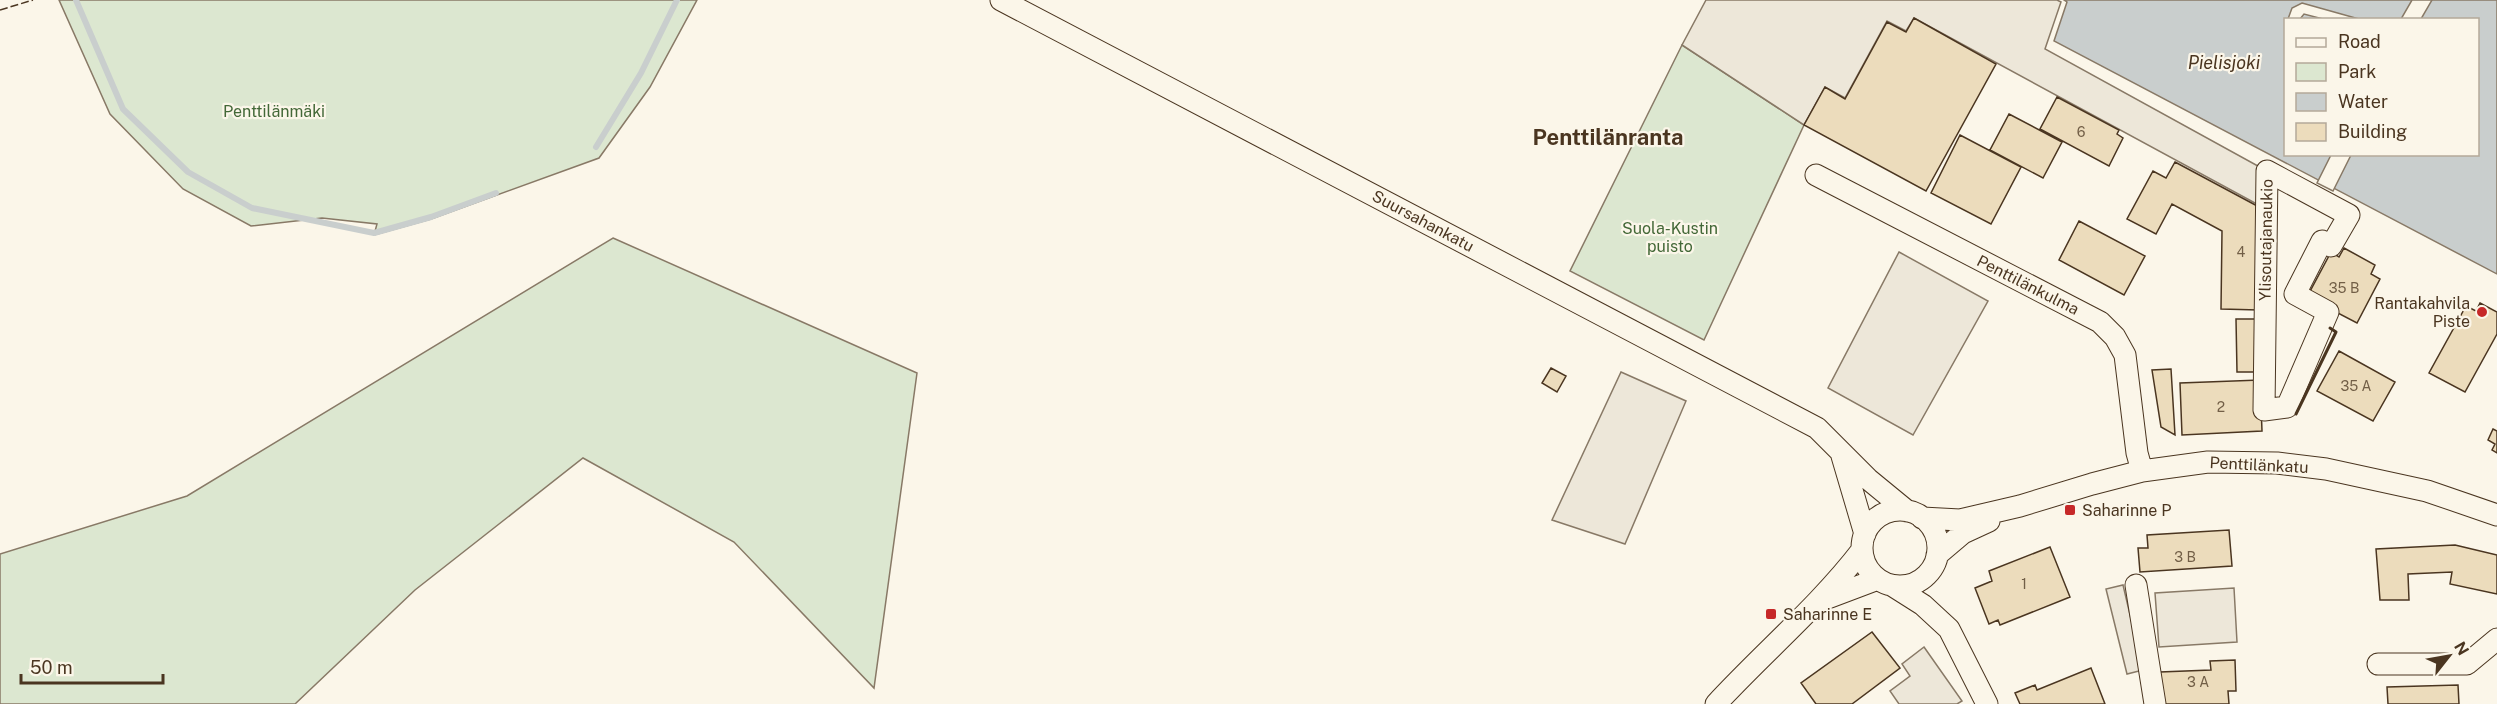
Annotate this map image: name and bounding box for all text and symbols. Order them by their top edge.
legend [2284,18,2479,156]
text: Road [2338,31,2381,52]
water label: Pielisjoki [2188,52,2261,73]
text: Park [2338,61,2376,82]
text: Water [2338,91,2388,112]
park label: Penttilänmäki [223,102,325,121]
text: Building [2338,121,2407,142]
district label: Penttilänranta [1533,124,1683,150]
house number: 6 [2077,124,2086,140]
street label: Ylisoutajanaukio [2255,179,2277,301]
street label: Suursahankatu [1369,186,1477,256]
park label: Suola-Kustin puisto [1622,219,1718,256]
house number: 4 [2237,244,2246,260]
street label: Penttilänkulma [1974,251,2082,319]
house number: 35 B [2329,280,2359,296]
place label: Rantakahvila Piste [2374,294,2470,331]
marker: Rantakahvila Piste [2475,305,2489,319]
house number: 35 A [2340,378,2372,394]
house number: 2 [2217,399,2225,415]
street label: Penttilänkatu [2209,453,2309,477]
place label: Saharinne P [2082,501,2171,520]
marker: Saharinne P [2063,503,2077,517]
house number: 3 B [2174,549,2196,565]
house number: 1 [2021,576,2027,592]
place label: Saharinne E [1783,605,1872,624]
marker: Saharinne E [1764,607,1778,621]
north arrow [2419,626,2479,686]
text: N [2450,638,2473,659]
scale bar [21,647,164,685]
text: 50 m [30,657,73,678]
house number: 3 A [2187,674,2209,690]

